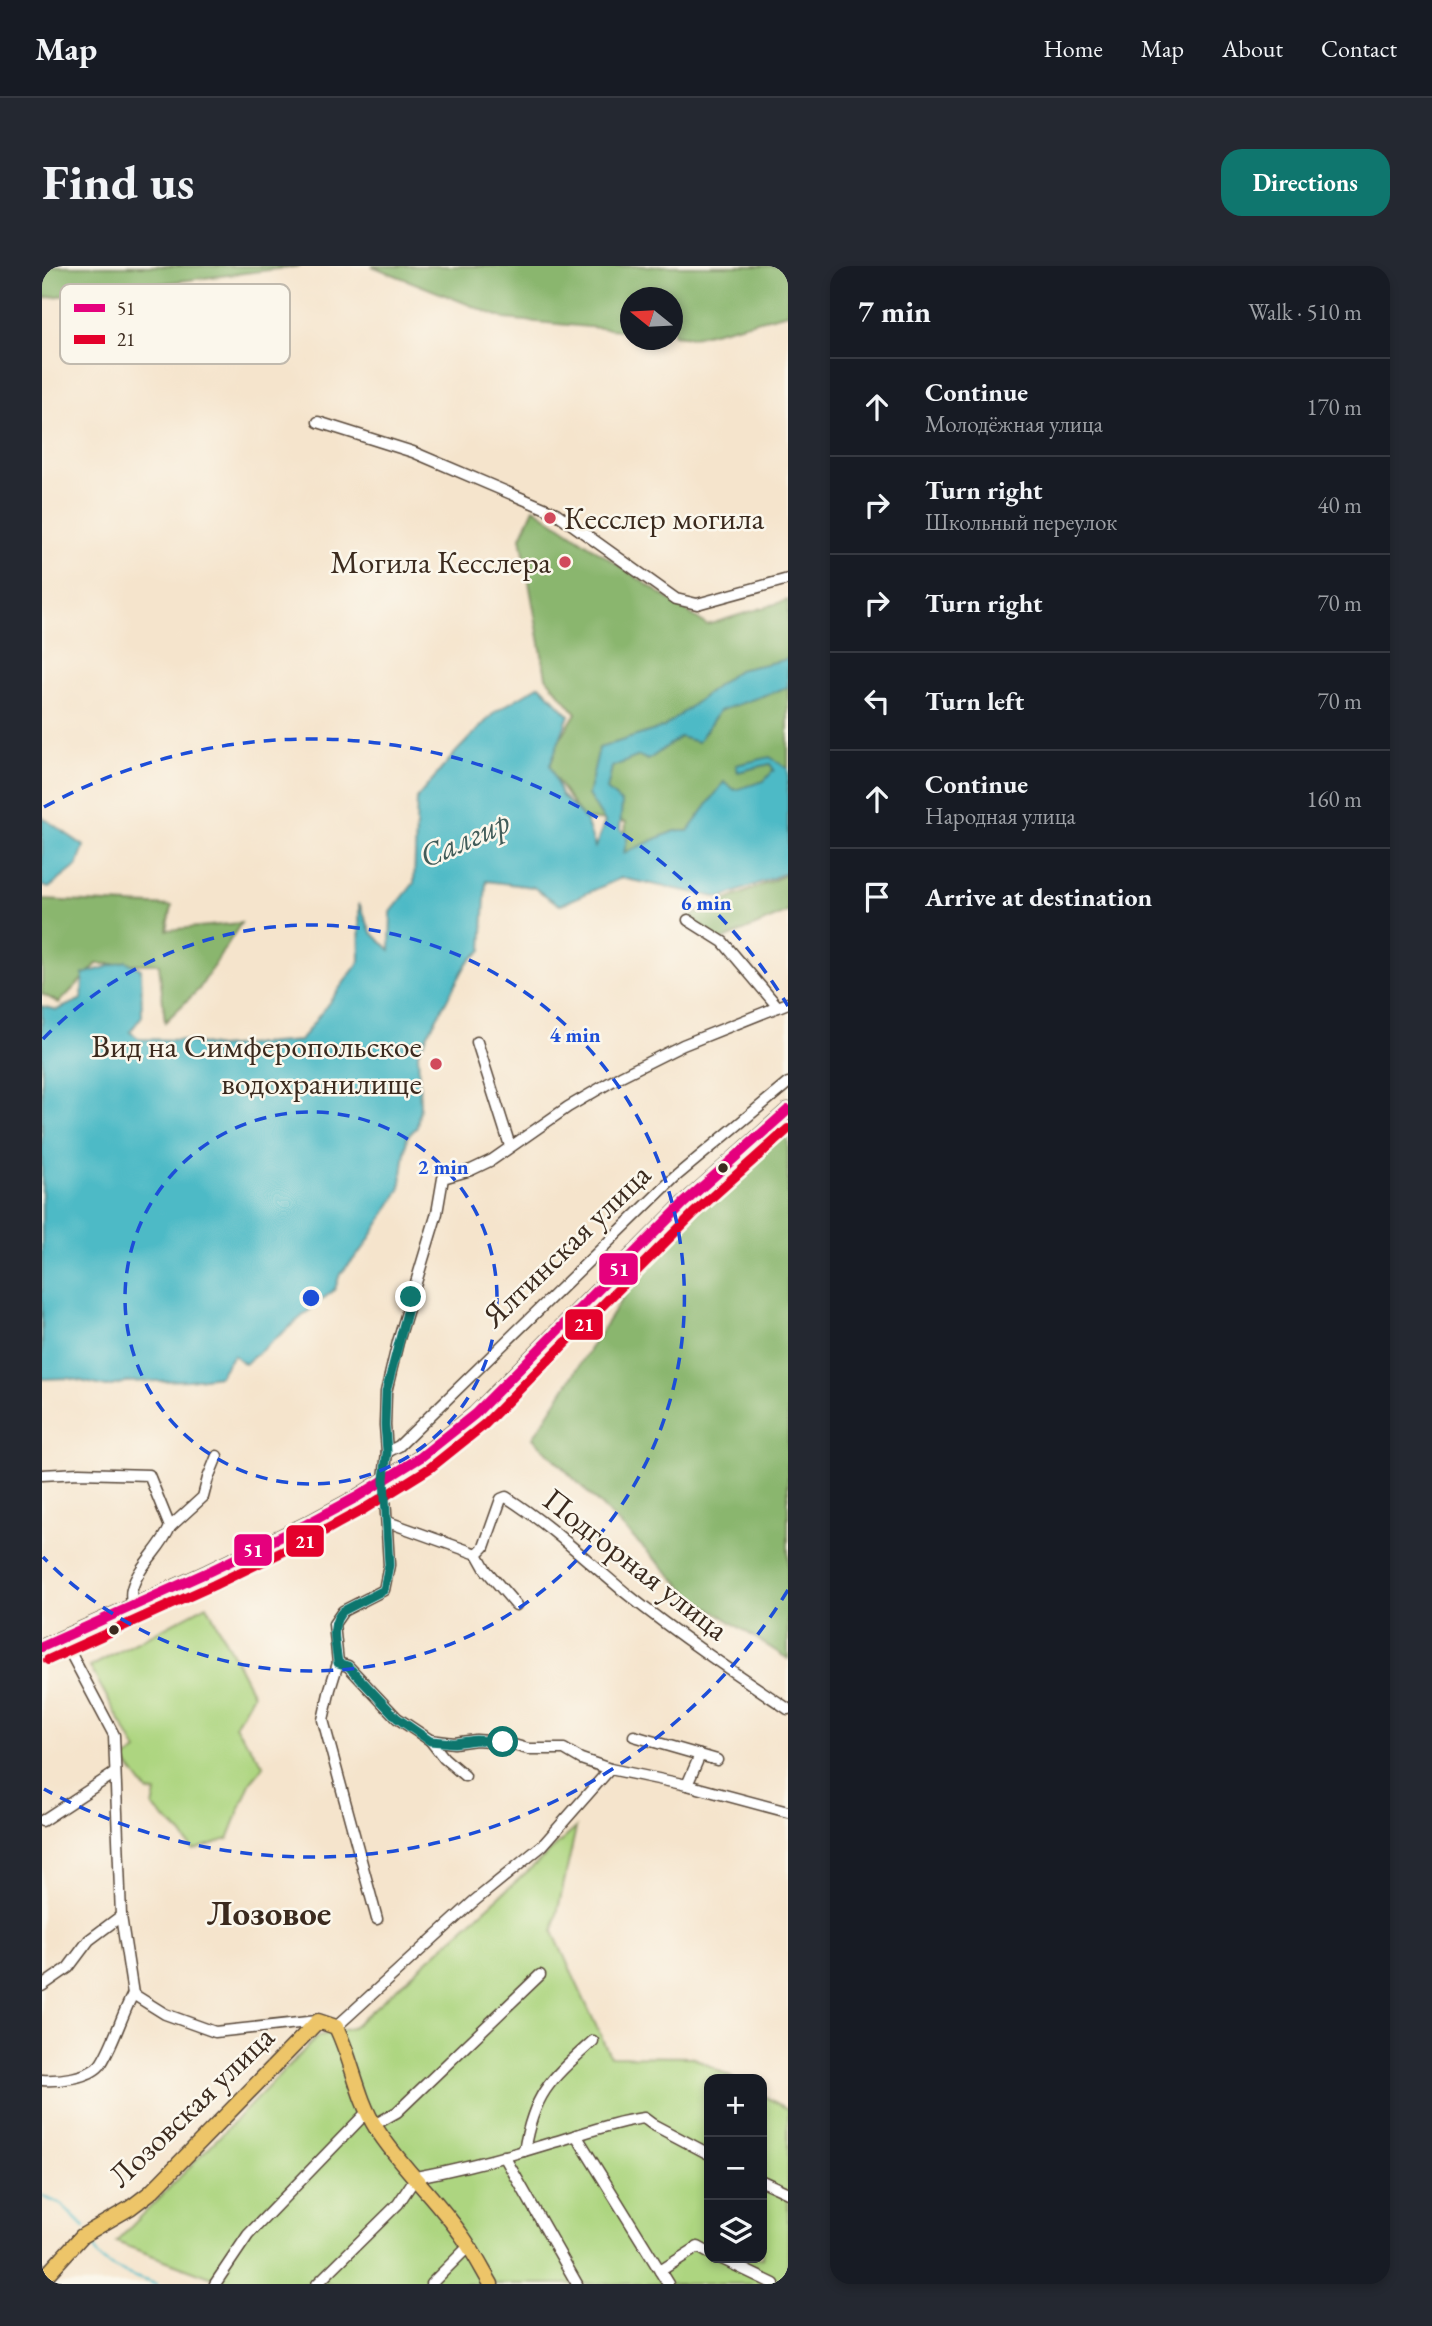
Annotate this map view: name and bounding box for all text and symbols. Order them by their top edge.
text: Map [35,27,97,70]
text: Home [1043,33,1103,64]
text: Map [1141,33,1184,64]
text: About [1222,33,1283,64]
text: Contact [1321,33,1397,64]
button: Directions [1221,149,1390,216]
text: Find us [42,150,194,214]
legend [60,284,290,364]
north arrow [620,287,683,350]
text: 7 min [858,292,931,331]
text: 51 [117,296,135,321]
text: Walk · 510 m [1248,297,1362,327]
text: 21 [117,327,135,352]
text: Continue [925,375,1028,409]
icon: ahead [858,388,896,426]
text: 170 m [1306,392,1362,422]
text: Молодёжная улица [925,409,1103,439]
text: Turn right [925,473,1043,507]
icon: right [858,486,896,524]
text: 40 m [1317,490,1362,520]
place label: Кесслер могила [564,497,765,539]
text: Школьный переулок [925,507,1117,537]
marker: Кесслер могила [542,510,558,526]
place label: Могила Кесслера [330,541,551,583]
marker: Могила Кесслера [557,554,573,570]
icon: right [858,584,896,622]
text: Turn right [925,586,1043,620]
text: 70 m [1317,588,1362,618]
icon: left [858,682,896,720]
text: Turn left [925,684,1024,718]
text: 70 m [1317,686,1362,716]
text: Continue [925,767,1028,801]
icon: ahead [858,780,896,818]
text: 160 m [1306,784,1362,814]
water label: Салгир [412,799,517,877]
text: Народная улица [925,801,1076,831]
icon: arrive [858,878,896,916]
text: Arrive at destination [925,880,1152,914]
text: 6 min [680,889,732,916]
text: 4 min [549,1021,601,1048]
place label: Вид на Симферопольское водохранилище [91,1025,422,1104]
marker: Вид на Симферопольское водохранилище [428,1056,444,1072]
text: 2 min [417,1153,469,1180]
street label: Ялтинская улица [472,1154,660,1337]
unlabelled marker [716,1161,730,1175]
line badge: 51 [598,1252,639,1286]
text: 51 [609,1257,629,1282]
route end [395,1281,426,1312]
centre of rings [299,1286,323,1310]
line badge: 21 [564,1308,604,1341]
text: 21 [574,1312,594,1337]
street label: Подгорная улица [535,1478,738,1650]
line badge: 21 [285,1524,325,1558]
text: 21 [295,1529,315,1554]
line badge: 51 [233,1533,273,1567]
text: 51 [243,1538,263,1563]
unlabelled marker [107,1623,121,1637]
route start [487,1726,518,1757]
district label: Лозовое [207,1890,331,1935]
street label: Лозовская улица [99,2016,283,2196]
map controls [704,2074,767,2263]
button: + [704,2074,767,2137]
button: − [704,2137,767,2200]
button: layers [704,2200,767,2263]

